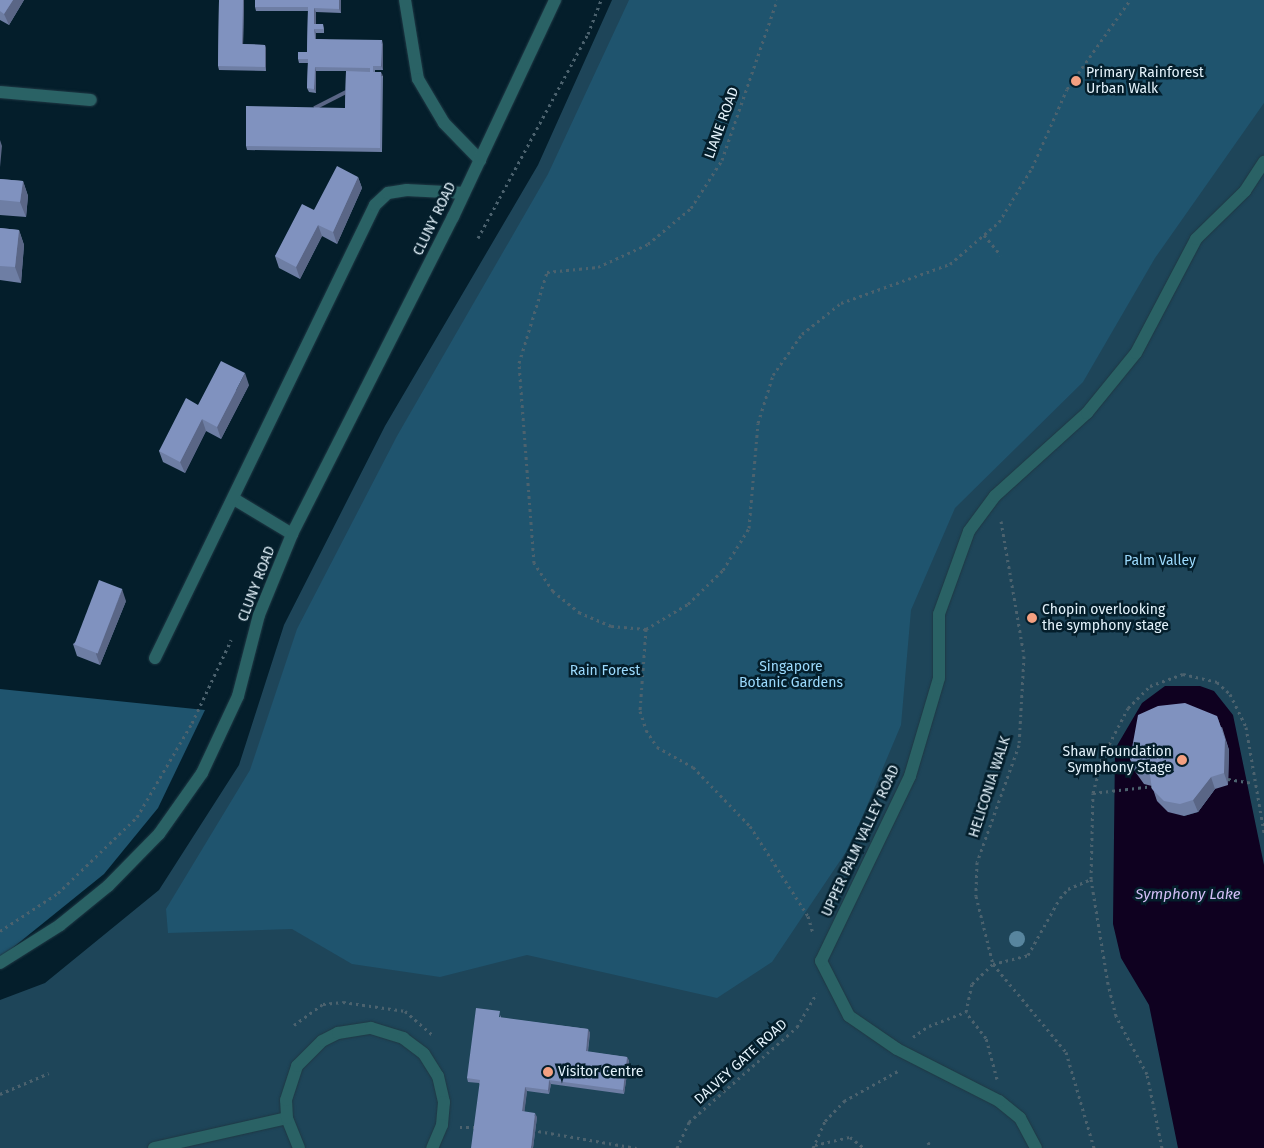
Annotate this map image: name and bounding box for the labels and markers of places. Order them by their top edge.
place label: Primary Rainforest Urban Walk [1086,65,1204,98]
marker: Primary Rainforest Urban Walk [1070,75,1082,87]
place label: Chopin overlooking the symphony stage [1042,602,1169,634]
marker: Chopin overlooking the symphony stage [1026,612,1038,624]
place label: Shaw Foundation Symphony Stage [1063,744,1172,776]
marker: Shaw Foundation Symphony Stage [1176,754,1188,766]
place label: Visitor Centre [558,1064,643,1080]
marker: Visitor Centre [542,1066,554,1078]

